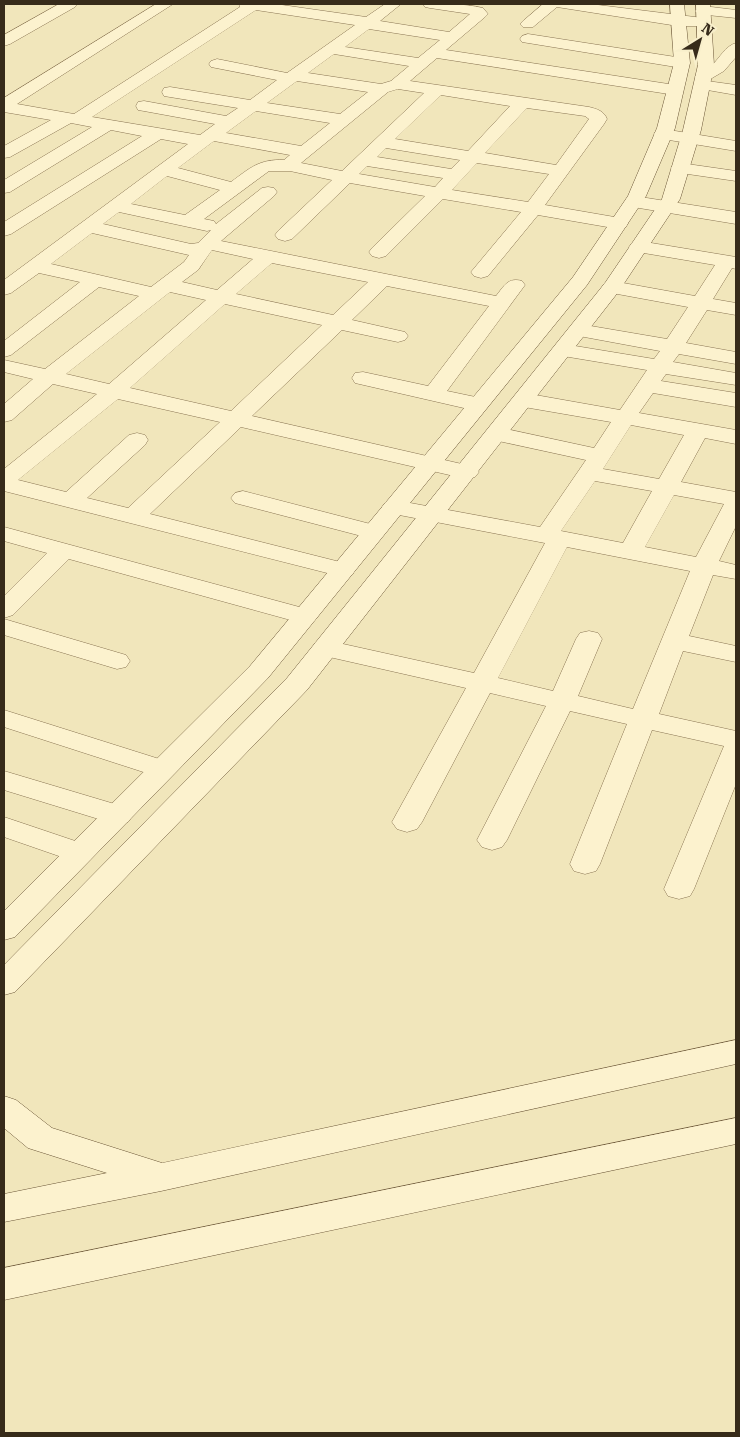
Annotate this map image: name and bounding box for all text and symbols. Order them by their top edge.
north arrow [675,15,725,65]
text: N [699,20,717,39]

